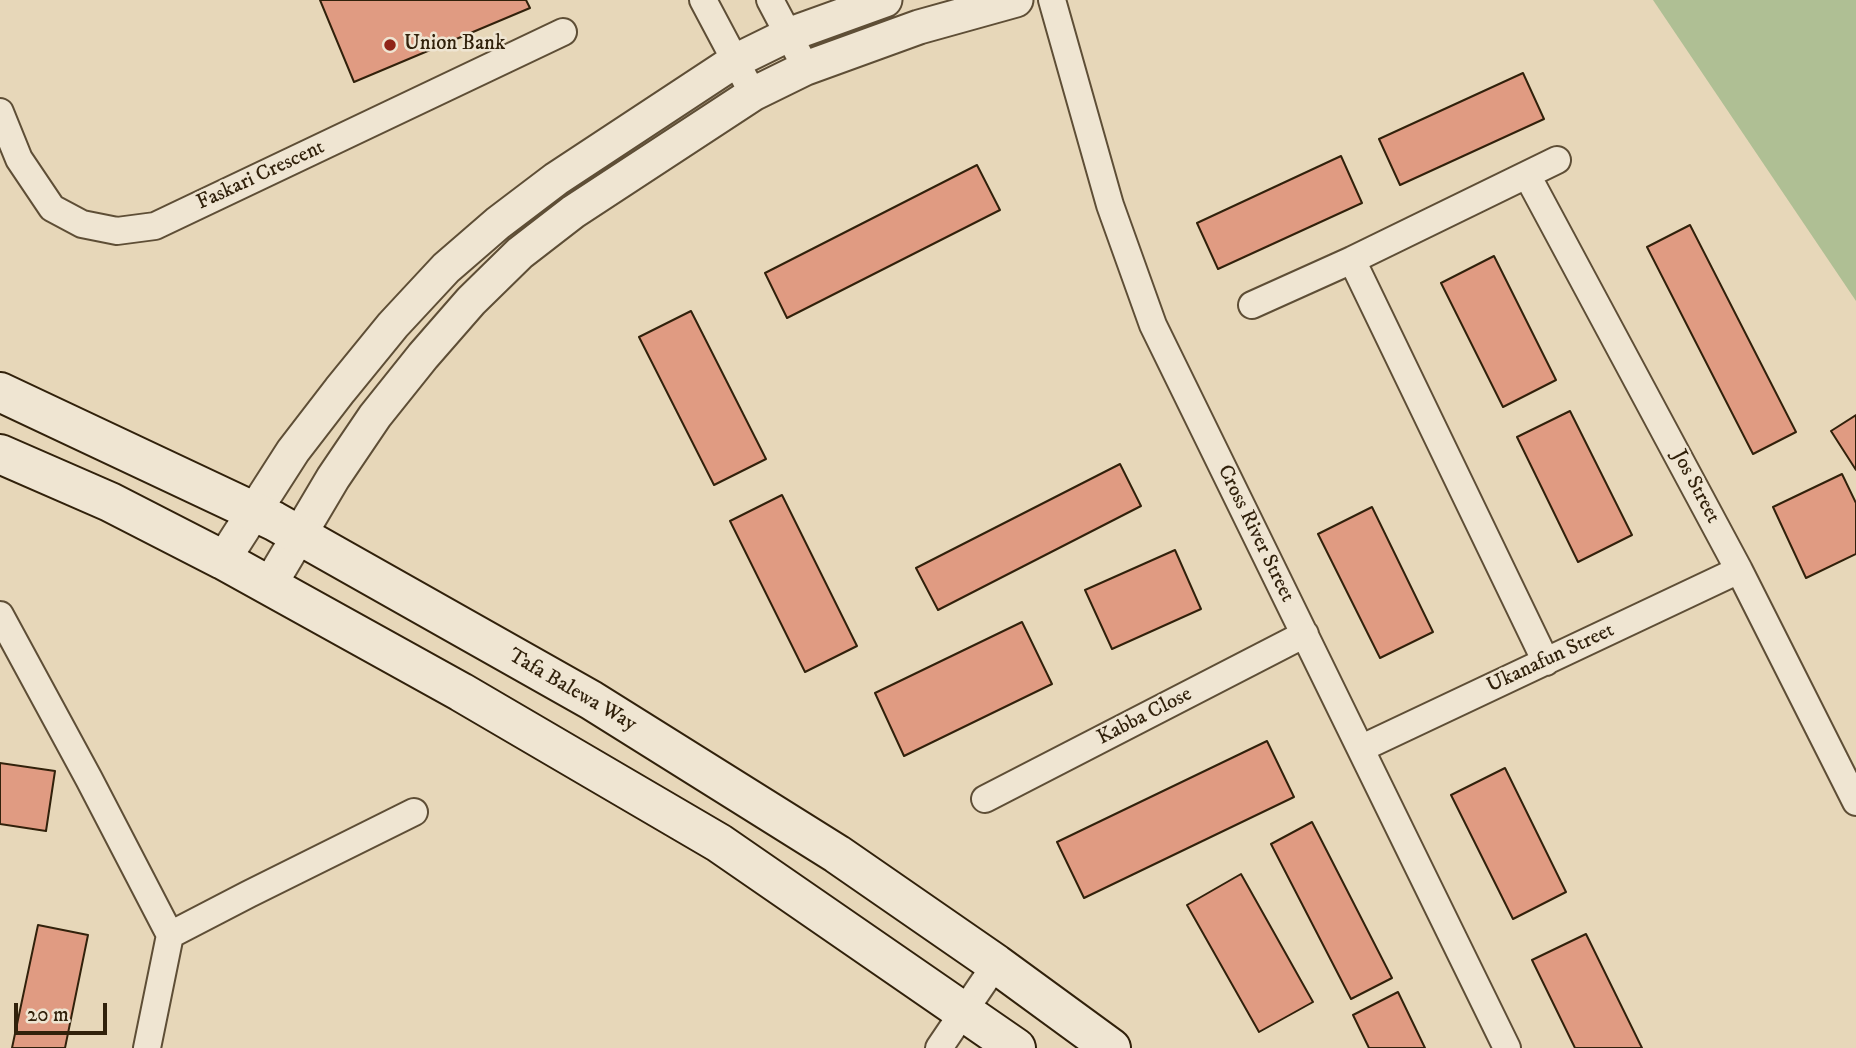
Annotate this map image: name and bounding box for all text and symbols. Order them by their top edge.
place label: Union Bank [404,32,505,58]
marker: Union Bank [382,37,398,53]
street label: Faskari Crescent [193,135,329,217]
street label: Jos Street [1665,446,1725,528]
street label: Cross River Street [1211,461,1299,607]
street label: Ukanafun Street [1483,619,1619,699]
street label: Tafa Balewa Way [503,644,641,738]
street label: Kabba Close [1093,682,1197,752]
scale bar [18,988,110,1032]
text: 20 m [27,1002,69,1028]

